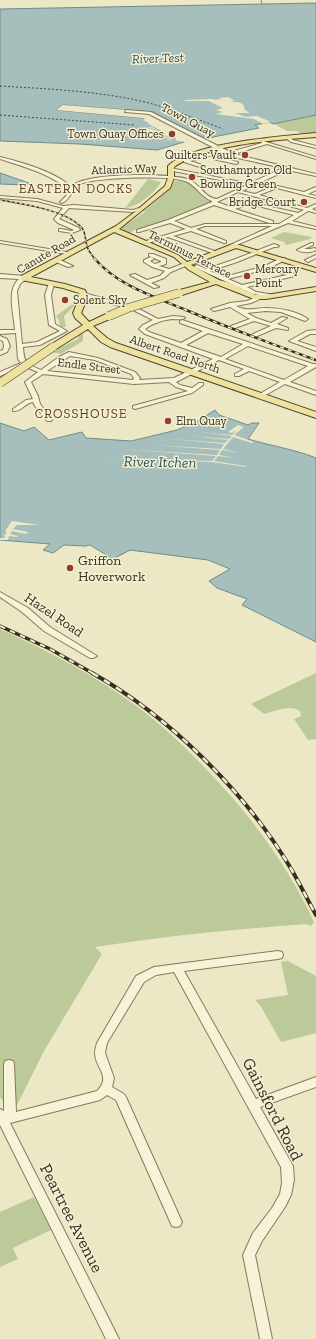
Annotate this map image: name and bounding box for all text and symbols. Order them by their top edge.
water label: River Test [132,50,185,66]
street label: Town Quay [159,100,218,140]
place label: Town Quay Offices [67,127,164,141]
marker: Town Quay Offices [167,129,177,139]
place label: Quilters Vault [165,148,238,162]
marker: Quilters Vault [240,150,250,160]
street label: Atlantic Way [91,161,158,177]
place label: Southampton Old Bowling Green [200,163,292,191]
marker: Southampton Old Bowling Green [187,172,197,182]
district label: EASTERN DOCKS [19,181,133,196]
place label: Bridge Court [229,195,297,209]
marker: Bridge Court [299,197,309,207]
street label: Terminus Terrace [146,227,234,281]
street label: Canute Road [14,231,78,277]
place label: Mercury Point [255,262,300,290]
marker: Mercury Point [242,271,252,281]
place label: Solent Sky [73,293,128,307]
marker: Solent Sky [60,295,70,305]
street label: Albert Road North [128,332,222,376]
street label: Endle Street [57,355,122,377]
district label: CROSSHOUSE [35,406,127,421]
place label: Elm Quay [176,414,227,428]
marker: Elm Quay [163,416,173,426]
water label: River Itchen [123,452,197,472]
place label: Griffon Hoverwork [78,552,146,585]
marker: Griffon Hoverwork [65,563,75,573]
street label: Hazel Road [21,589,87,641]
street label: Gainsford Road [238,1054,308,1164]
street label: Peartree Avenue [36,1160,108,1276]

